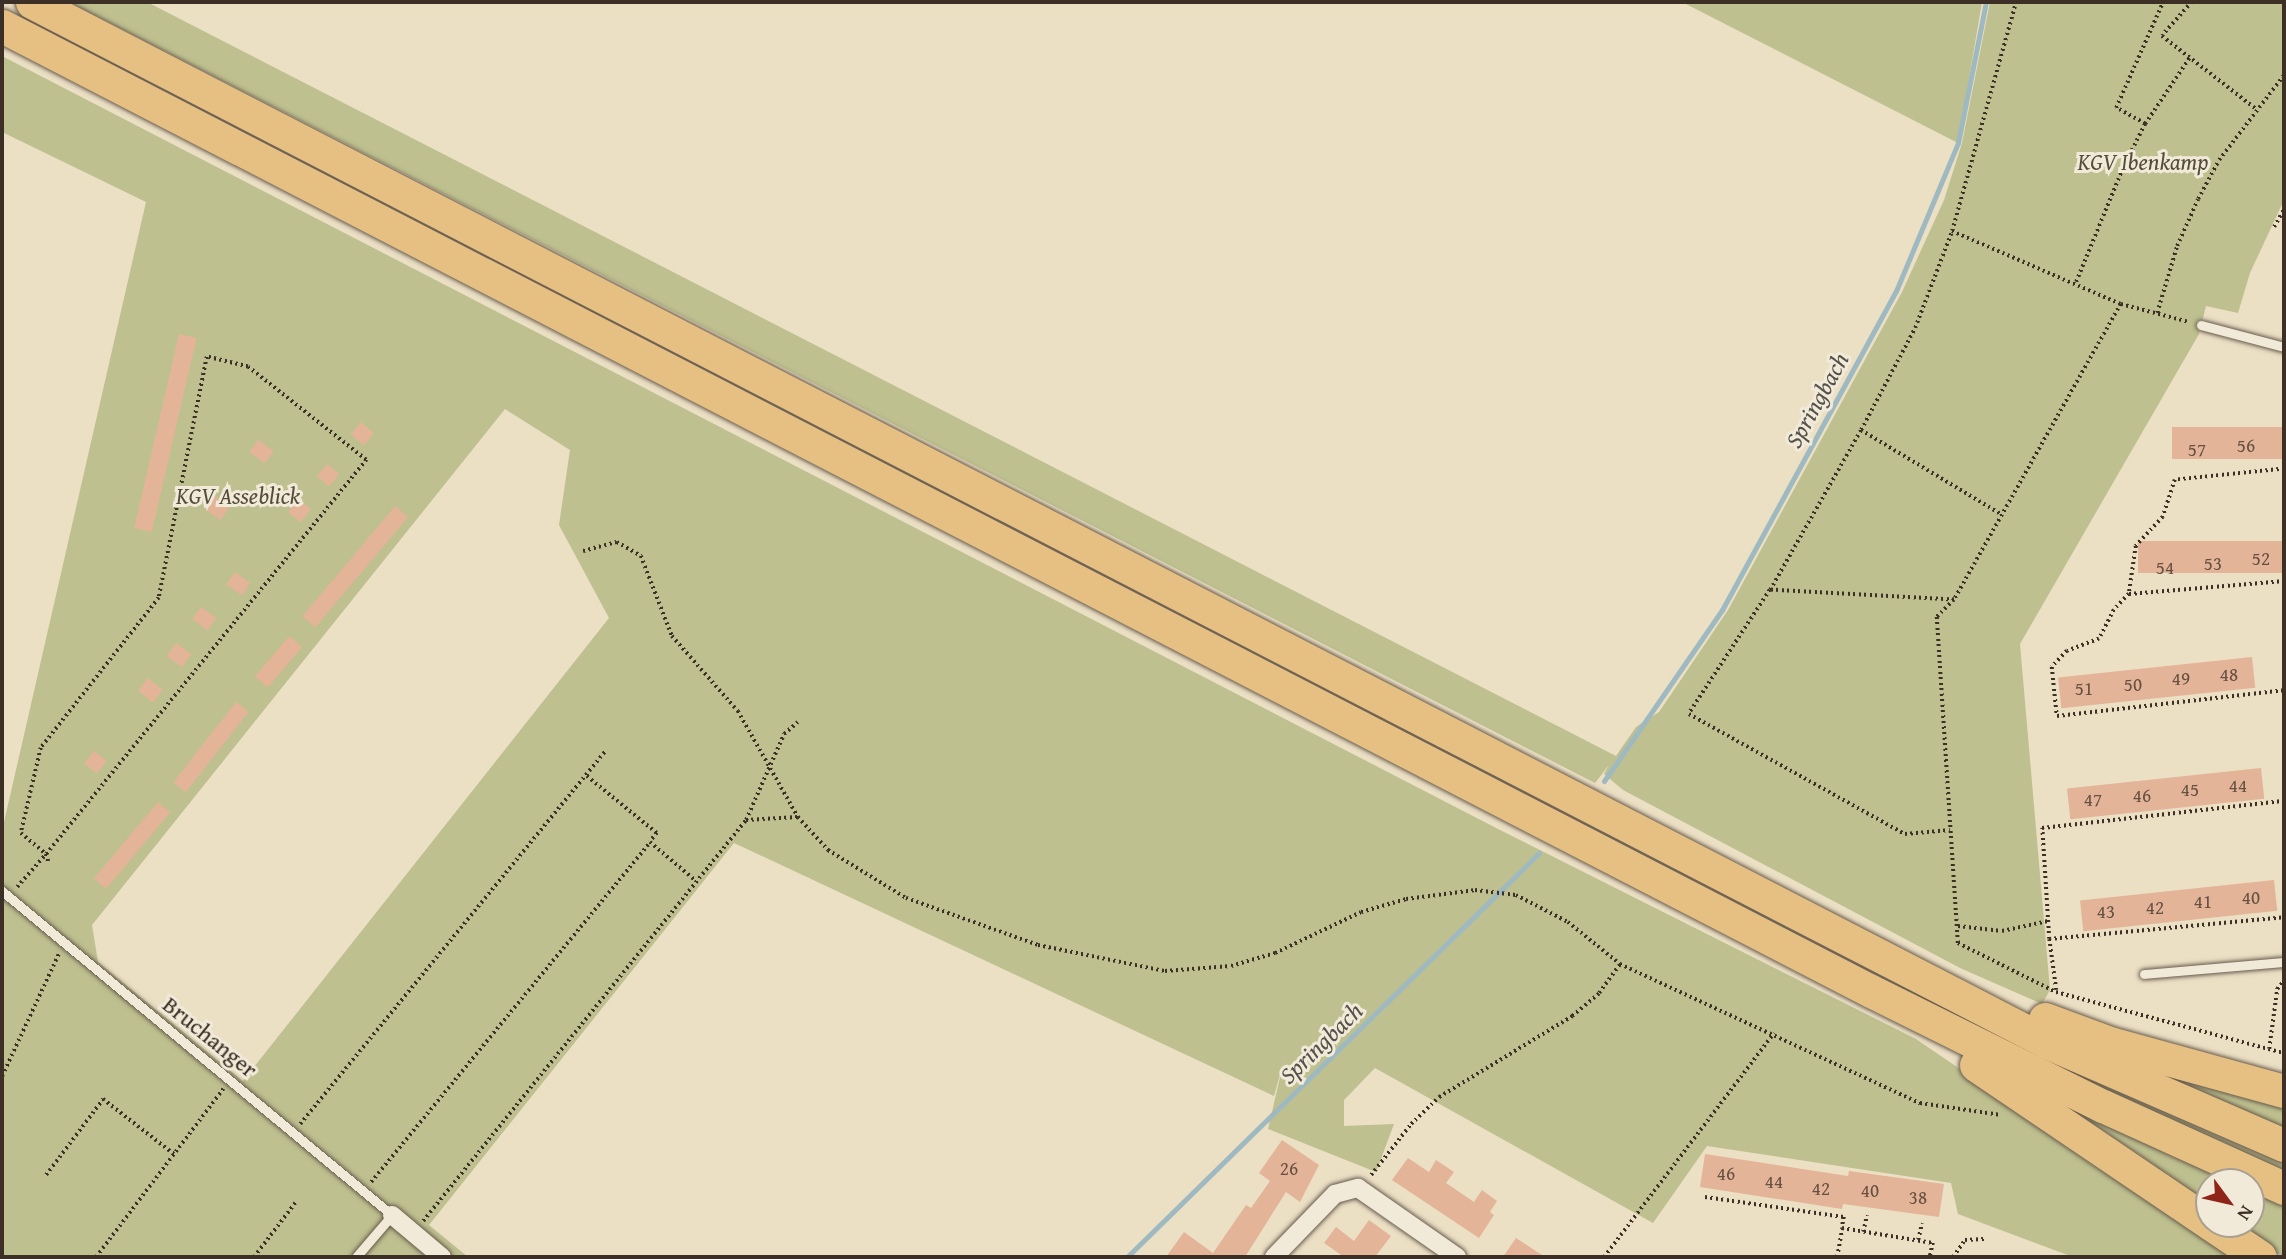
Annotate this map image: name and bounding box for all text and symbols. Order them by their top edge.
park label: KGV Ibenkamp [2078,148,2208,176]
water label: Springbach [1779,347,1855,453]
house number: 56 [2237,435,2255,457]
house number: 57 [2188,439,2206,461]
park label: KGV Asseblick [176,482,300,510]
house number: 52 [2252,548,2270,570]
house number: 53 [2204,553,2222,575]
house number: 54 [2156,557,2174,579]
house number: 48 [2220,664,2238,686]
house number: 49 [2172,668,2190,690]
house number: 50 [2124,674,2142,696]
house number: 51 [2075,678,2093,700]
house number: 44 [2229,775,2247,797]
house number: 45 [2181,779,2199,801]
house number: 46 [2133,785,2151,807]
house number: 47 [2084,789,2102,811]
house number: 40 [2242,887,2260,909]
house number: 41 [2194,891,2212,913]
house number: 42 [2146,897,2164,919]
house number: 43 [2097,901,2115,923]
street label: Bruchanger [157,991,263,1083]
water label: Springbach [1273,996,1369,1090]
house number: 26 [1280,1158,1298,1180]
house number: 46 [1717,1163,1735,1185]
north arrow [2195,1168,2265,1238]
house number: 44 [1765,1171,1783,1193]
house number: 42 [1812,1178,1830,1200]
house number: 40 [1861,1180,1879,1202]
house number: 38 [1909,1187,1927,1209]
text: N [2231,1200,2261,1226]

